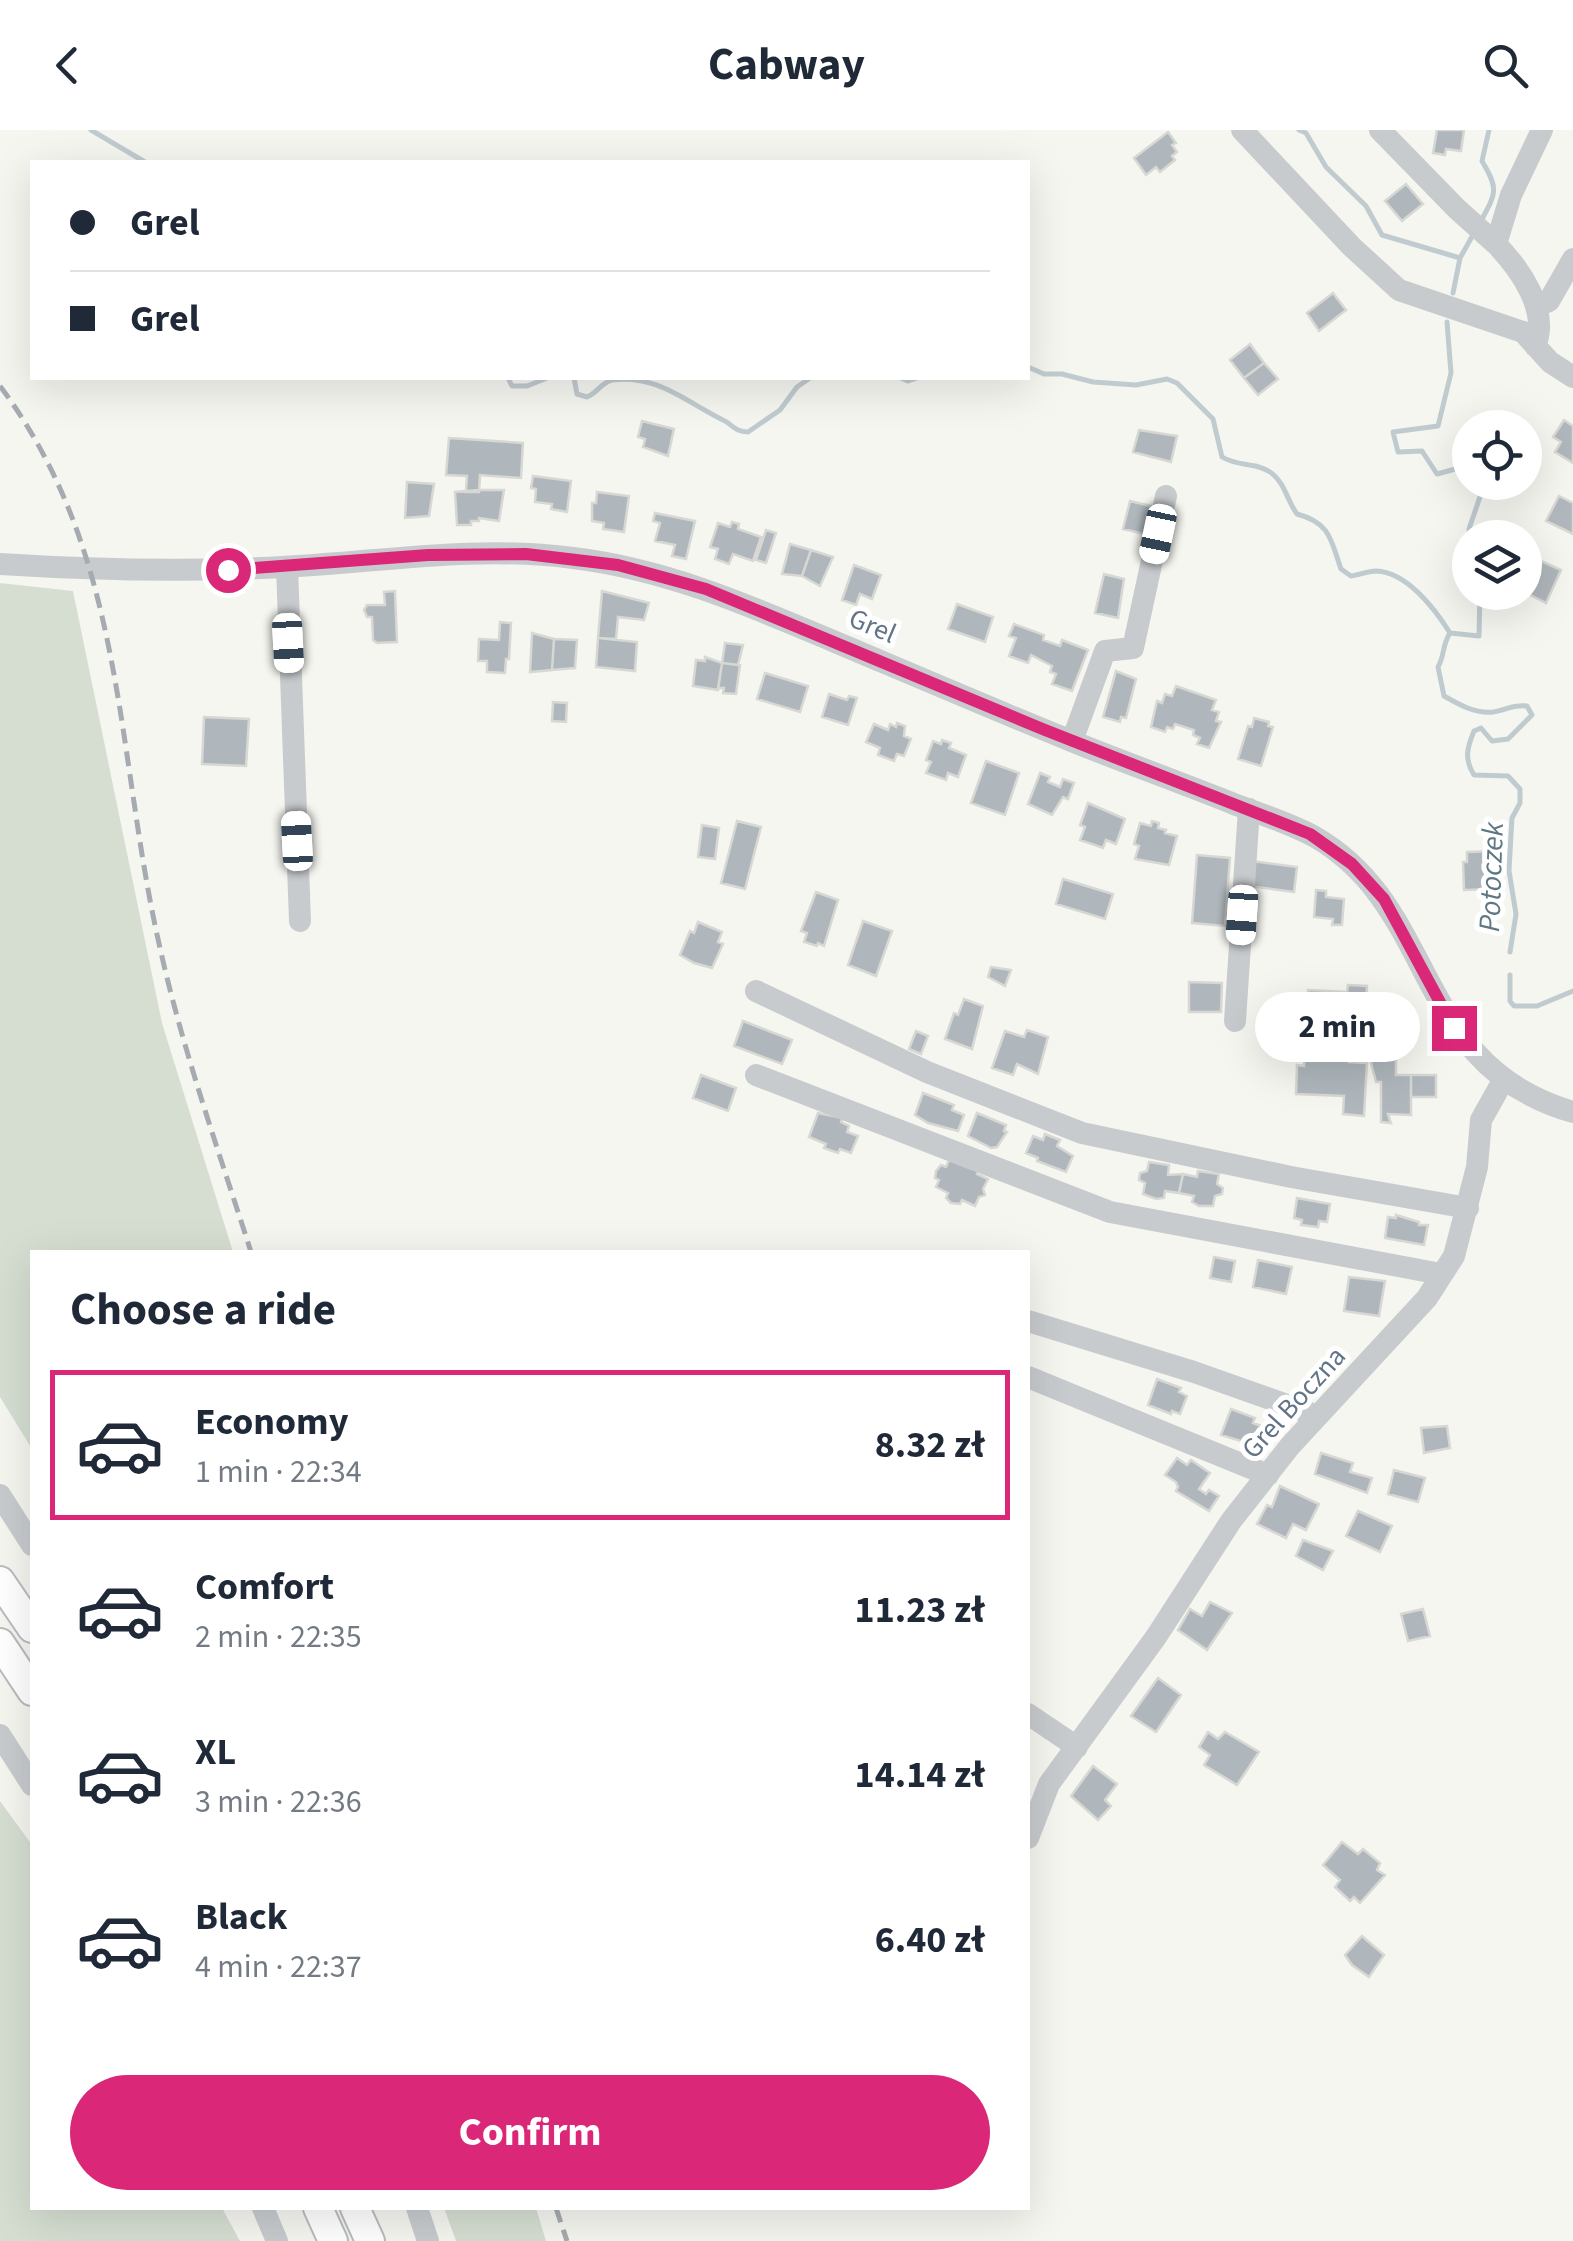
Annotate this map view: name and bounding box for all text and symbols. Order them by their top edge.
text: Cabway [708,33,865,97]
icon: back [40,38,95,93]
icon: search [1478,38,1533,93]
text: Grel [130,196,200,250]
text: Grel [130,292,200,346]
map controls [1452,410,1542,610]
button: locate [1452,410,1542,500]
car [1137,502,1179,566]
button: layers [1452,520,1542,610]
route start [206,548,251,593]
street label: Grel [843,598,902,654]
car [271,612,305,674]
car [280,810,314,872]
water label: Potoczek [1468,821,1515,933]
car [1225,884,1259,946]
callout: 2 min [1254,993,1419,1063]
text: 2 min [1299,1004,1376,1050]
route end [1432,1006,1477,1051]
text: Choose a ride [70,1278,336,1342]
street label: Grel Boczna [1232,1338,1355,1468]
text: Economy [195,1395,348,1449]
icon: car [75,1400,165,1490]
text: 8.32 zł [875,1418,985,1472]
text: 1 min · 22:34 [195,1449,362,1495]
text: Comfort [195,1560,334,1614]
icon: car [75,1565,165,1655]
text: 11.23 zł [855,1583,985,1637]
text: 2 min · 22:35 [195,1614,362,1660]
text: XL [195,1725,236,1779]
icon: car [75,1730,165,1820]
text: 14.14 zł [855,1748,985,1802]
text: 3 min · 22:36 [195,1779,362,1825]
text: Black [195,1890,288,1944]
icon: car [75,1895,165,1985]
text: 6.40 zł [875,1913,985,1967]
text: 4 min · 22:37 [195,1944,362,1990]
button: Confirm [70,2075,990,2190]

